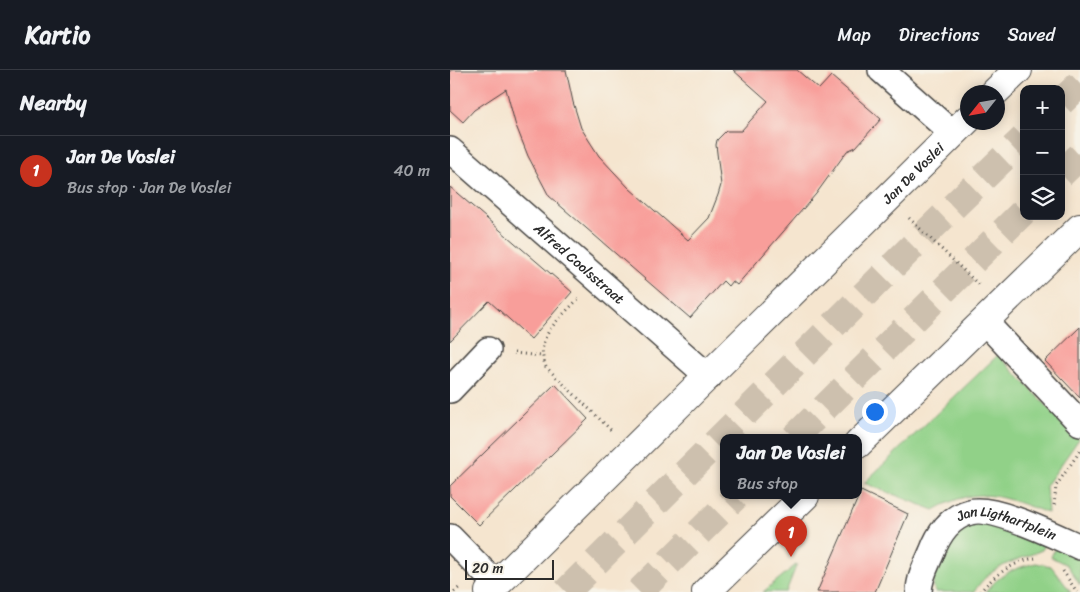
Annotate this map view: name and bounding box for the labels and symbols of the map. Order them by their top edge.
north arrow [960,85,1005,130]
street label: Jan De Voslei [875,136,951,211]
street label: Alfred Coolsstraat [527,216,631,310]
your location [862,399,888,425]
street label: Jan Ligthartplein [951,498,1061,548]
pin: 1 [775,516,807,557]
scale bar [465,557,554,580]

